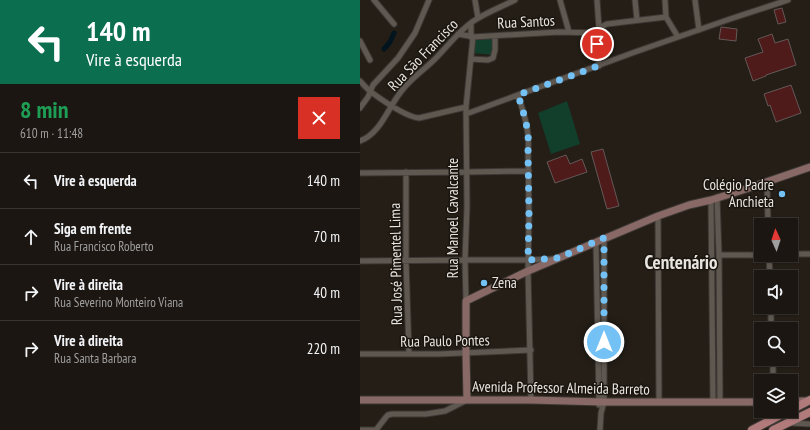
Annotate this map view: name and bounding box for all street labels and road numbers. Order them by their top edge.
street label: Rua Santos [497,11,555,32]
street label: Rua São Francisco [383,15,462,95]
street label: Rua Manoel Cavalcante [443,158,462,278]
street label: Rua José Pimentel Lima [385,203,406,325]
street label: Rua Paulo Pontes [400,330,490,351]
street label: Avenida Professor Almeida Barreto [472,376,650,399]

